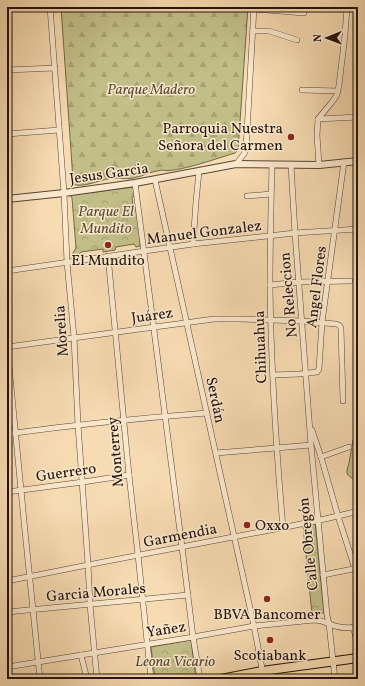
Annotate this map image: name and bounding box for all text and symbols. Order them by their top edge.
north arrow [307,18,347,58]
text: N [311,34,326,42]
park label: Parque Madero [107,80,195,101]
place label: Parroquia Nuestra Señora del Carmen [158,119,283,157]
marker: Parroquia Nuestra Señora del Carmen [286,132,296,142]
street label: Jesus Garcia [68,159,150,190]
park label: Parque El Mundito [78,202,134,240]
street label: Manuel Gonzalez [146,216,263,251]
marker: El Mundito [103,240,113,250]
street label: Angel Flores [302,245,333,329]
place label: El Mundito [71,251,145,272]
street label: No Releccion [275,251,304,338]
street label: Juárez [130,303,174,330]
street label: Morelia [50,304,75,357]
street label: Chihuahua [250,310,273,384]
street label: Serdán [199,375,230,425]
street label: Monterrey [103,416,130,488]
street label: Guerrero [35,459,98,488]
street label: Calle Obregón [294,496,325,591]
place label: Oxxo [255,516,289,537]
street label: Garmendia [142,519,219,554]
marker: Oxxo [242,520,252,530]
street label: Garcia Morales [45,579,147,608]
marker: BBVA Bancomer [262,594,272,604]
place label: BBVA Bancomer [214,605,320,626]
street label: Yañez [145,617,187,644]
marker: Scotiabank [265,635,275,645]
place label: Scotiabank [233,646,307,667]
park label: Leona Vicario [135,652,215,673]

